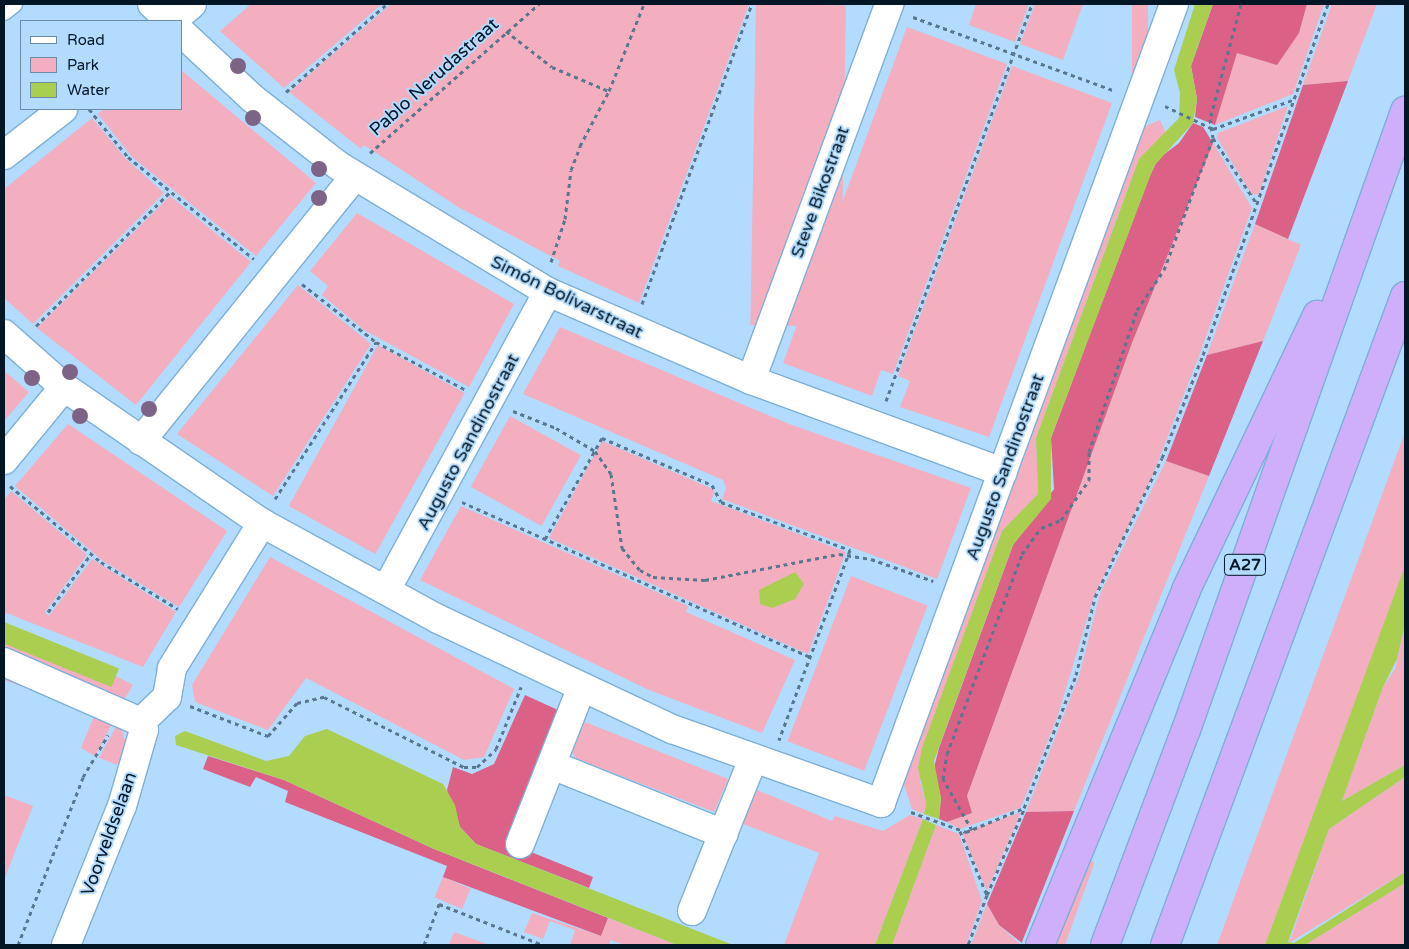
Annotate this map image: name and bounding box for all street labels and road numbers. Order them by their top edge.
street label: Pablo Nerudastraat [365,13,503,141]
street label: Steve Bikostraat [786,123,854,261]
street label: Simón Bolivarstraat [487,251,647,343]
street label: Augusto Sandinostraat [412,350,524,534]
street label: Augusto Sandinostraat [961,371,1049,563]
road number: A27 [1224,552,1266,578]
street label: Voorveldselaan [77,769,141,899]

